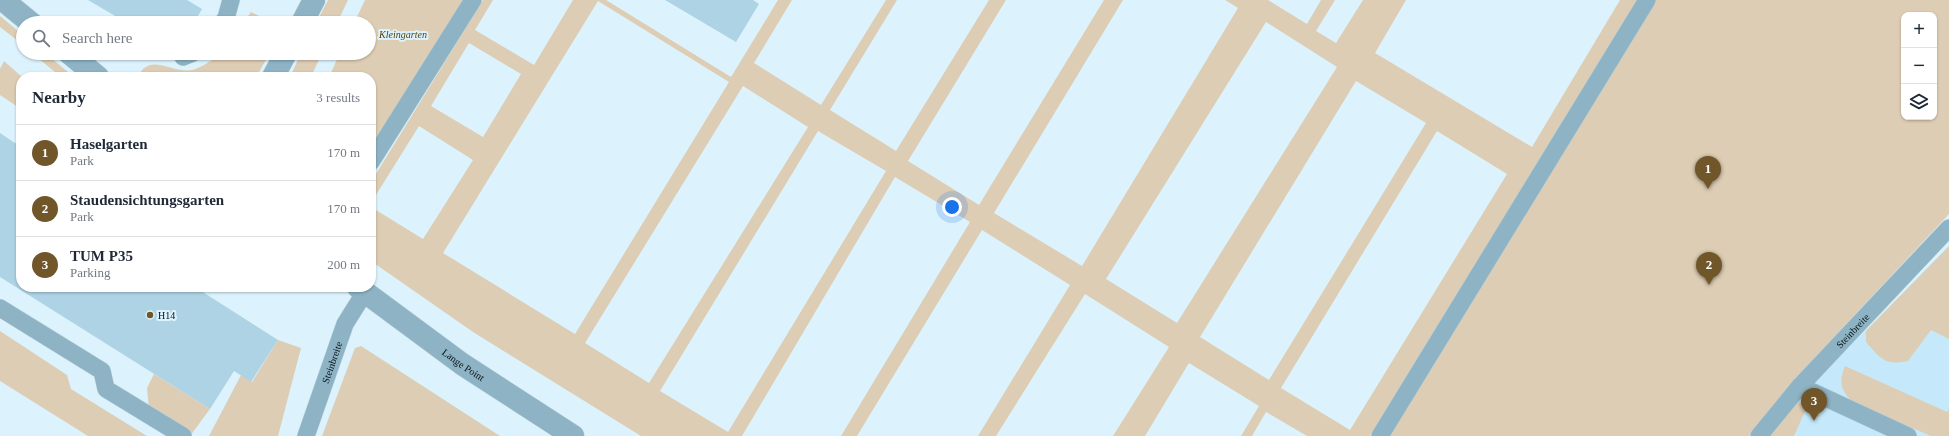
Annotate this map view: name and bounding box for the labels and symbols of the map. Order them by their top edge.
park label: Kleingarten [378,29,427,40]
pin: 1 [1695,156,1721,189]
your location [942,197,962,217]
pin: 2 [1696,252,1722,285]
marker: H14 [145,310,155,320]
place label: H14 [158,310,175,321]
street label: Steinbreite [1834,311,1872,350]
street label: Steinbreite [320,340,345,385]
street label: Lange Point [440,346,487,383]
pin: 3 [1801,388,1827,421]

